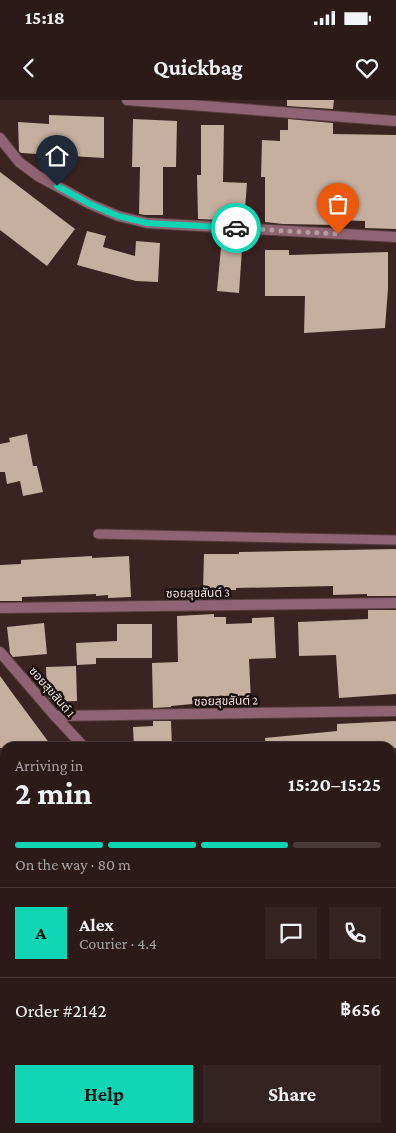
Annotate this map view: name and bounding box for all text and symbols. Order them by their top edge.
text: 15:18 [25,7,65,28]
icon: back [15,54,43,82]
icon: heart [353,54,381,82]
text: Quickbag [153,55,243,80]
pin [36,135,78,186]
icon: home [43,142,71,170]
pin [317,183,359,234]
icon: bag [324,190,352,218]
courier [211,203,261,253]
icon: car [222,214,250,242]
street label: ซอยสุขสันต์ 3 [166,585,230,601]
street label: ซอยสุขสันต์ 1 [26,664,78,720]
street label: ซอยสุขสันต์ 2 [194,693,258,709]
text: Arriving in [15,757,83,774]
text: 15:20–15:25 [288,774,381,795]
text: 2 min [15,775,92,811]
text: On the way · 80 m [15,856,131,873]
button: chat [265,907,317,959]
button: phone [329,907,381,959]
text: Alex [79,914,114,935]
text: A [35,922,47,943]
text: Courier · 4.4 [79,935,157,952]
text: ฿656 [340,999,381,1020]
text: Order #2142 [15,1000,106,1021]
button: Help [15,1065,193,1123]
button: Share [203,1065,381,1123]

